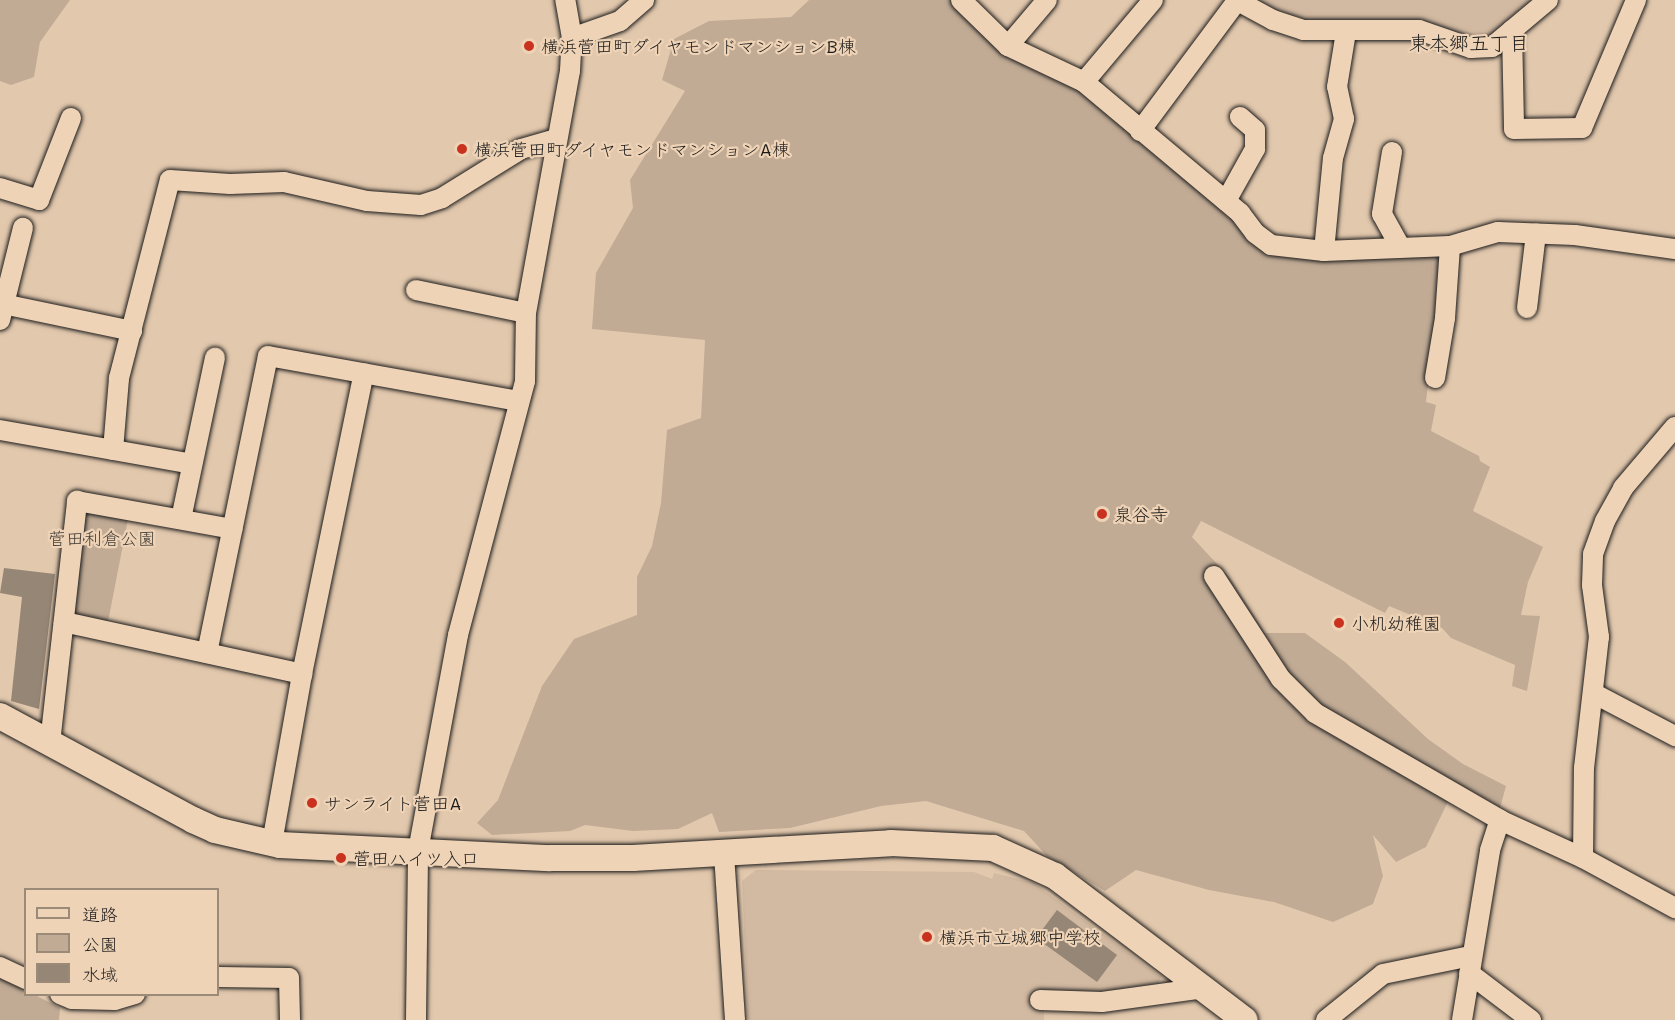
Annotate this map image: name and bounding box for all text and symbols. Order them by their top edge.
district label: 東本郷五丁目 [1409,30,1529,54]
place label: 横浜菅田町ダイヤモンドマンションB棟 [541,35,858,57]
marker: 横浜菅田町ダイヤモンドマンションB棟 [522,39,536,53]
place label: 横浜菅田町ダイヤモンドマンションA棟 [474,138,792,160]
marker: 横浜菅田町ダイヤモンドマンションA棟 [455,142,469,156]
place label: 泉谷寺 [1114,503,1168,525]
marker: 泉谷寺 [1095,507,1109,521]
park label: 菅田利倉公園 [48,527,156,549]
place label: 小机幼稚園 [1351,612,1441,634]
marker: 小机幼稚園 [1332,616,1346,630]
place label: サンライト菅田A [324,792,462,814]
marker: サンライト菅田A [305,796,319,810]
place label: 菅田ハイツ入口 [353,847,479,869]
marker: 菅田ハイツ入口 [334,851,348,865]
legend [24,888,219,996]
text: 道路 [82,902,118,926]
place label: 横浜市立城郷中学校 [939,926,1101,948]
marker: 横浜市立城郷中学校 [920,930,934,944]
text: 公園 [82,932,118,956]
text: 水域 [82,962,118,986]

